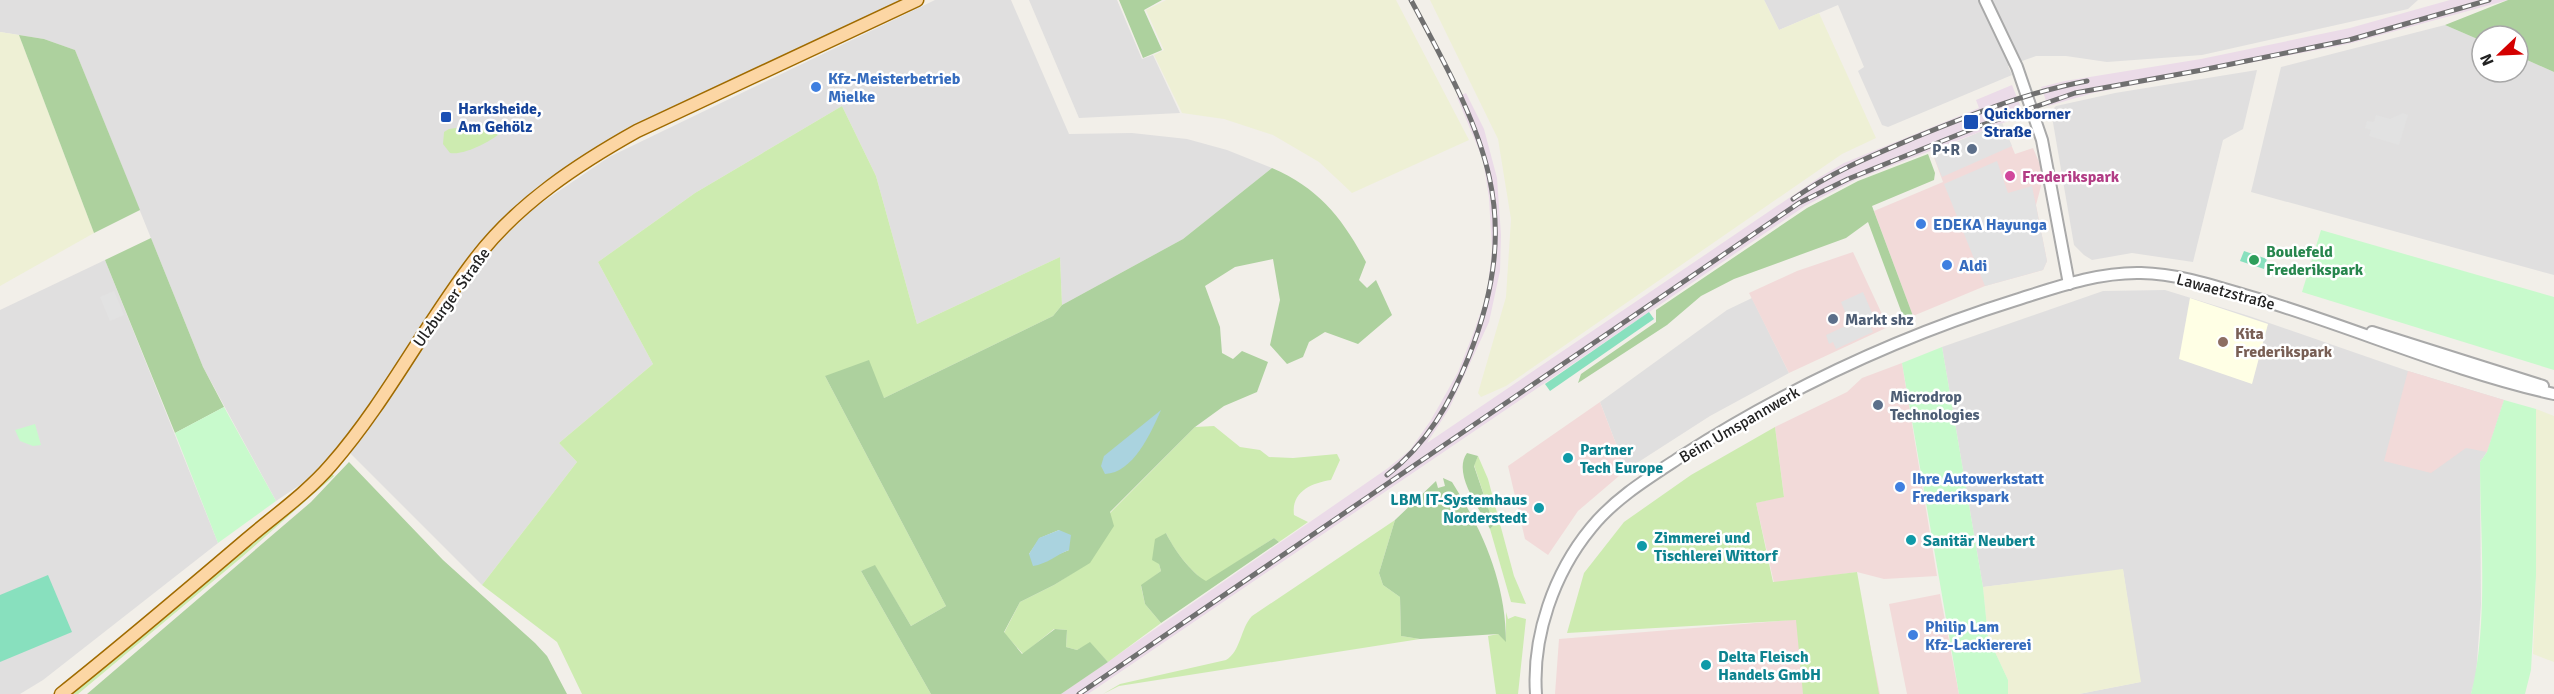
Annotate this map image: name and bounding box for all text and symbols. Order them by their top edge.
north arrow [2470,24,2530,84]
text: N [2476,50,2498,69]
place label: Kfz-Meisterbetrieb Mielke [828,69,961,107]
marker: Kfz-Meisterbetrieb Mielke [809,80,823,94]
place label: Harksheide, Am Gehölz [458,99,542,137]
place label: Quickborner Straße [1984,104,2071,142]
marker: Harksheide, Am Gehölz [439,110,453,124]
marker: Quickborner Straße [1962,113,1980,131]
place label: P+R [1932,140,1960,160]
marker: P+R [1965,142,1979,156]
place label: Frederikspark [2022,167,2120,187]
marker: Frederikspark [2003,169,2017,183]
place label: EDEKA Hayunga [1933,215,2047,235]
marker: EDEKA Hayunga [1914,217,1928,231]
place label: Boulefeld Frederikspark [2266,242,2364,280]
street label: Ulzburger Straße [409,244,495,351]
marker: Boulefeld Frederikspark [2247,253,2261,267]
place label: Aldi [1959,256,1987,276]
marker: Aldi [1940,258,1954,272]
street label: Lawaetzstraße [2174,269,2277,315]
place label: Markt shz [1845,310,1914,330]
marker: Markt shz [1826,312,1840,326]
place label: Kita Frederikspark [2235,324,2333,362]
marker: Kita Frederikspark [2216,335,2230,349]
street label: Beim Umspannwerk [1676,382,1803,467]
place label: Microdrop Technologies [1890,387,1980,425]
marker: Microdrop Technologies [1871,398,1885,412]
place label: Partner Tech Europe [1580,440,1663,478]
marker: Partner Tech Europe [1561,451,1575,465]
place label: Ihre Autowerkstatt Frederikspark [1912,469,2044,507]
marker: Ihre Autowerkstatt Frederikspark [1893,480,1907,494]
place label: LBM IT-Systemhaus Norderstedt [1390,490,1527,528]
marker: LBM IT-Systemhaus Norderstedt [1532,501,1546,515]
place label: Zimmerei und Tischlerei Wittorf [1654,528,1779,566]
place label: Sanitär Neubert [1923,531,2035,551]
marker: Sanitär Neubert [1904,533,1918,547]
marker: Zimmerei und Tischlerei Wittorf [1635,539,1649,553]
place label: Philip Lam Kfz-Lackiererei [1925,617,2032,655]
marker: Philip Lam Kfz-Lackiererei [1906,628,1920,642]
place label: Delta Fleisch Handels GmbH [1718,647,1821,685]
marker: Delta Fleisch Handels GmbH [1699,658,1713,672]

